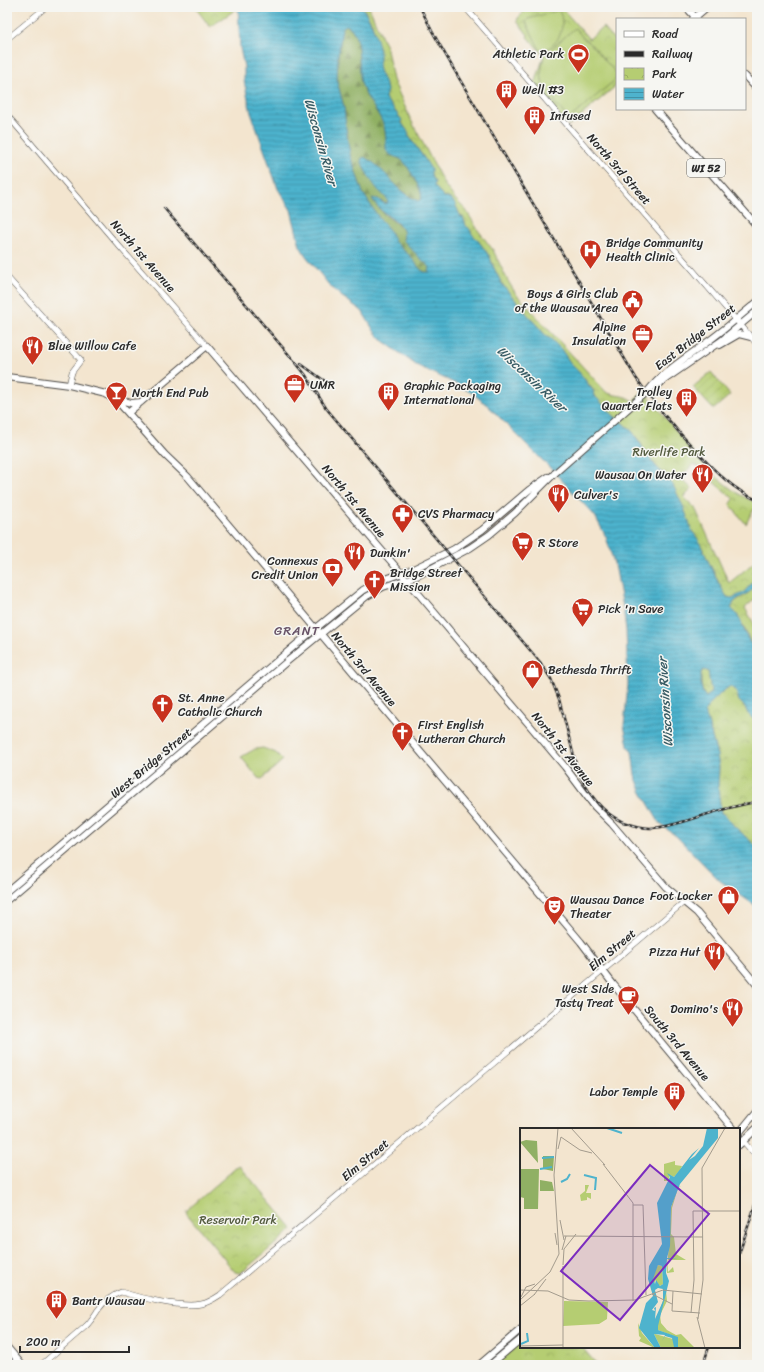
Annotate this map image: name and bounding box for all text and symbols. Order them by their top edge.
legend [616,18,746,110]
text: Road [652,23,679,45]
sports icon: Athletic Park [566,41,592,74]
place label: Athletic Park [492,43,565,65]
text: Railway [652,43,693,65]
text: Park [652,63,677,85]
building icon: Well #3 [494,77,520,110]
place label: Well #3 [522,79,564,101]
text: Water [652,83,685,105]
water label: Wisconsin River [298,96,345,191]
building icon: Infused [522,103,548,136]
place label: Infused [549,105,592,127]
street label: North 3rd Street [581,128,657,210]
road number: WI 52 [687,159,725,177]
street label: North 1st Avenue [105,214,181,298]
place label: Bridge Community Health Clinic [606,232,704,268]
hospital icon: Bridge Community Health Clinic [578,237,604,270]
place label: Boys & Girls Club of the Wausau Area [515,283,619,319]
public building icon: Boys & Girls Club of the Wausau Area [620,288,646,321]
street label: East Bridge Street [649,298,741,376]
place label: Alpine Insulation [571,316,627,352]
office icon: Alpine Insulation [629,321,655,354]
restaurant icon: Blue Willow Cafe [19,333,45,366]
place label: Blue Willow Cafe [48,335,137,357]
water label: Wisconsin River [492,340,574,420]
office icon: UMR [282,372,308,405]
place label: UMR [310,374,335,396]
place label: Graphic Packaging International [403,375,501,411]
bar icon: North End Pub [103,380,129,413]
building icon: Graphic Packaging International [376,380,402,413]
place label: Trolley Quarter Flats [602,381,673,417]
place label: North End Pub [132,382,209,404]
building icon: Trolley Quarter Flats [674,386,700,419]
park label: Riverlife Park [632,441,706,463]
street label: North 1st Avenue [316,459,392,543]
restaurant icon: Wausau On Water [689,462,715,495]
place label: Wausau On Water [595,464,687,486]
restaurant icon: Culver's [546,482,572,515]
place label: Culver's [574,484,619,506]
pharmacy icon: CVS Pharmacy [390,501,416,534]
place label: CVS Pharmacy [418,503,495,525]
supermarket icon: R Store [510,530,536,563]
place label: R Store [538,532,578,554]
restaurant icon: Dunkin' [341,540,367,573]
place label: Dunkin' [370,542,411,564]
place label: Connexus Credit Union [252,550,319,586]
bank icon: Connexus Credit Union [320,555,346,588]
place label: Bridge Street Mission [390,562,463,598]
church icon: Bridge Street Mission [361,567,387,600]
supermarket icon: Pick 'n Save [569,596,595,629]
place label: Pick 'n Save [598,598,664,620]
district label: GRANT [274,619,320,642]
street label: North 3rd Avenue [326,626,403,712]
water label: Wisconsin River [650,654,680,747]
shop icon: Bethesda Thrift [520,657,546,690]
place label: Bethesda Thrift [548,659,632,681]
place label: St. Anne Catholic Church [178,687,262,723]
church icon: St. Anne Catholic Church [149,692,175,725]
street label: North 1st Avenue [526,707,600,792]
place label: First English Lutheran Church [418,714,506,750]
church icon: First English Lutheran Church [389,719,415,752]
street label: West Bridge Street [105,722,197,804]
shop icon: Foot Locker [715,883,741,916]
place label: Foot Locker [650,885,713,907]
place label: Wausau Dance Theater [570,889,644,925]
theatre icon: Wausau Dance Theater [541,894,567,927]
street label: Elm Street [583,923,641,977]
restaurant icon: Pizza Hut [702,939,728,972]
place label: Pizza Hut [649,941,701,963]
place label: West Side Tasty Treat [555,978,614,1014]
cafe icon: West Side Tasty Treat [616,983,642,1016]
restaurant icon: Domino's [720,996,746,1029]
place label: Domino's [670,998,718,1020]
street label: South 3rd Avenue [638,1000,716,1086]
building icon: Labor Temple [661,1079,687,1112]
place label: Labor Temple [589,1081,658,1103]
inset map [520,1128,740,1348]
street label: Elm Street [336,1133,394,1187]
park label: Reservoir Park [199,1209,277,1231]
building icon: Bantr Wausau [44,1288,70,1321]
place label: Bantr Wausau [72,1290,146,1312]
scale bar [20,1328,129,1354]
text: 200 m [26,1331,60,1353]

